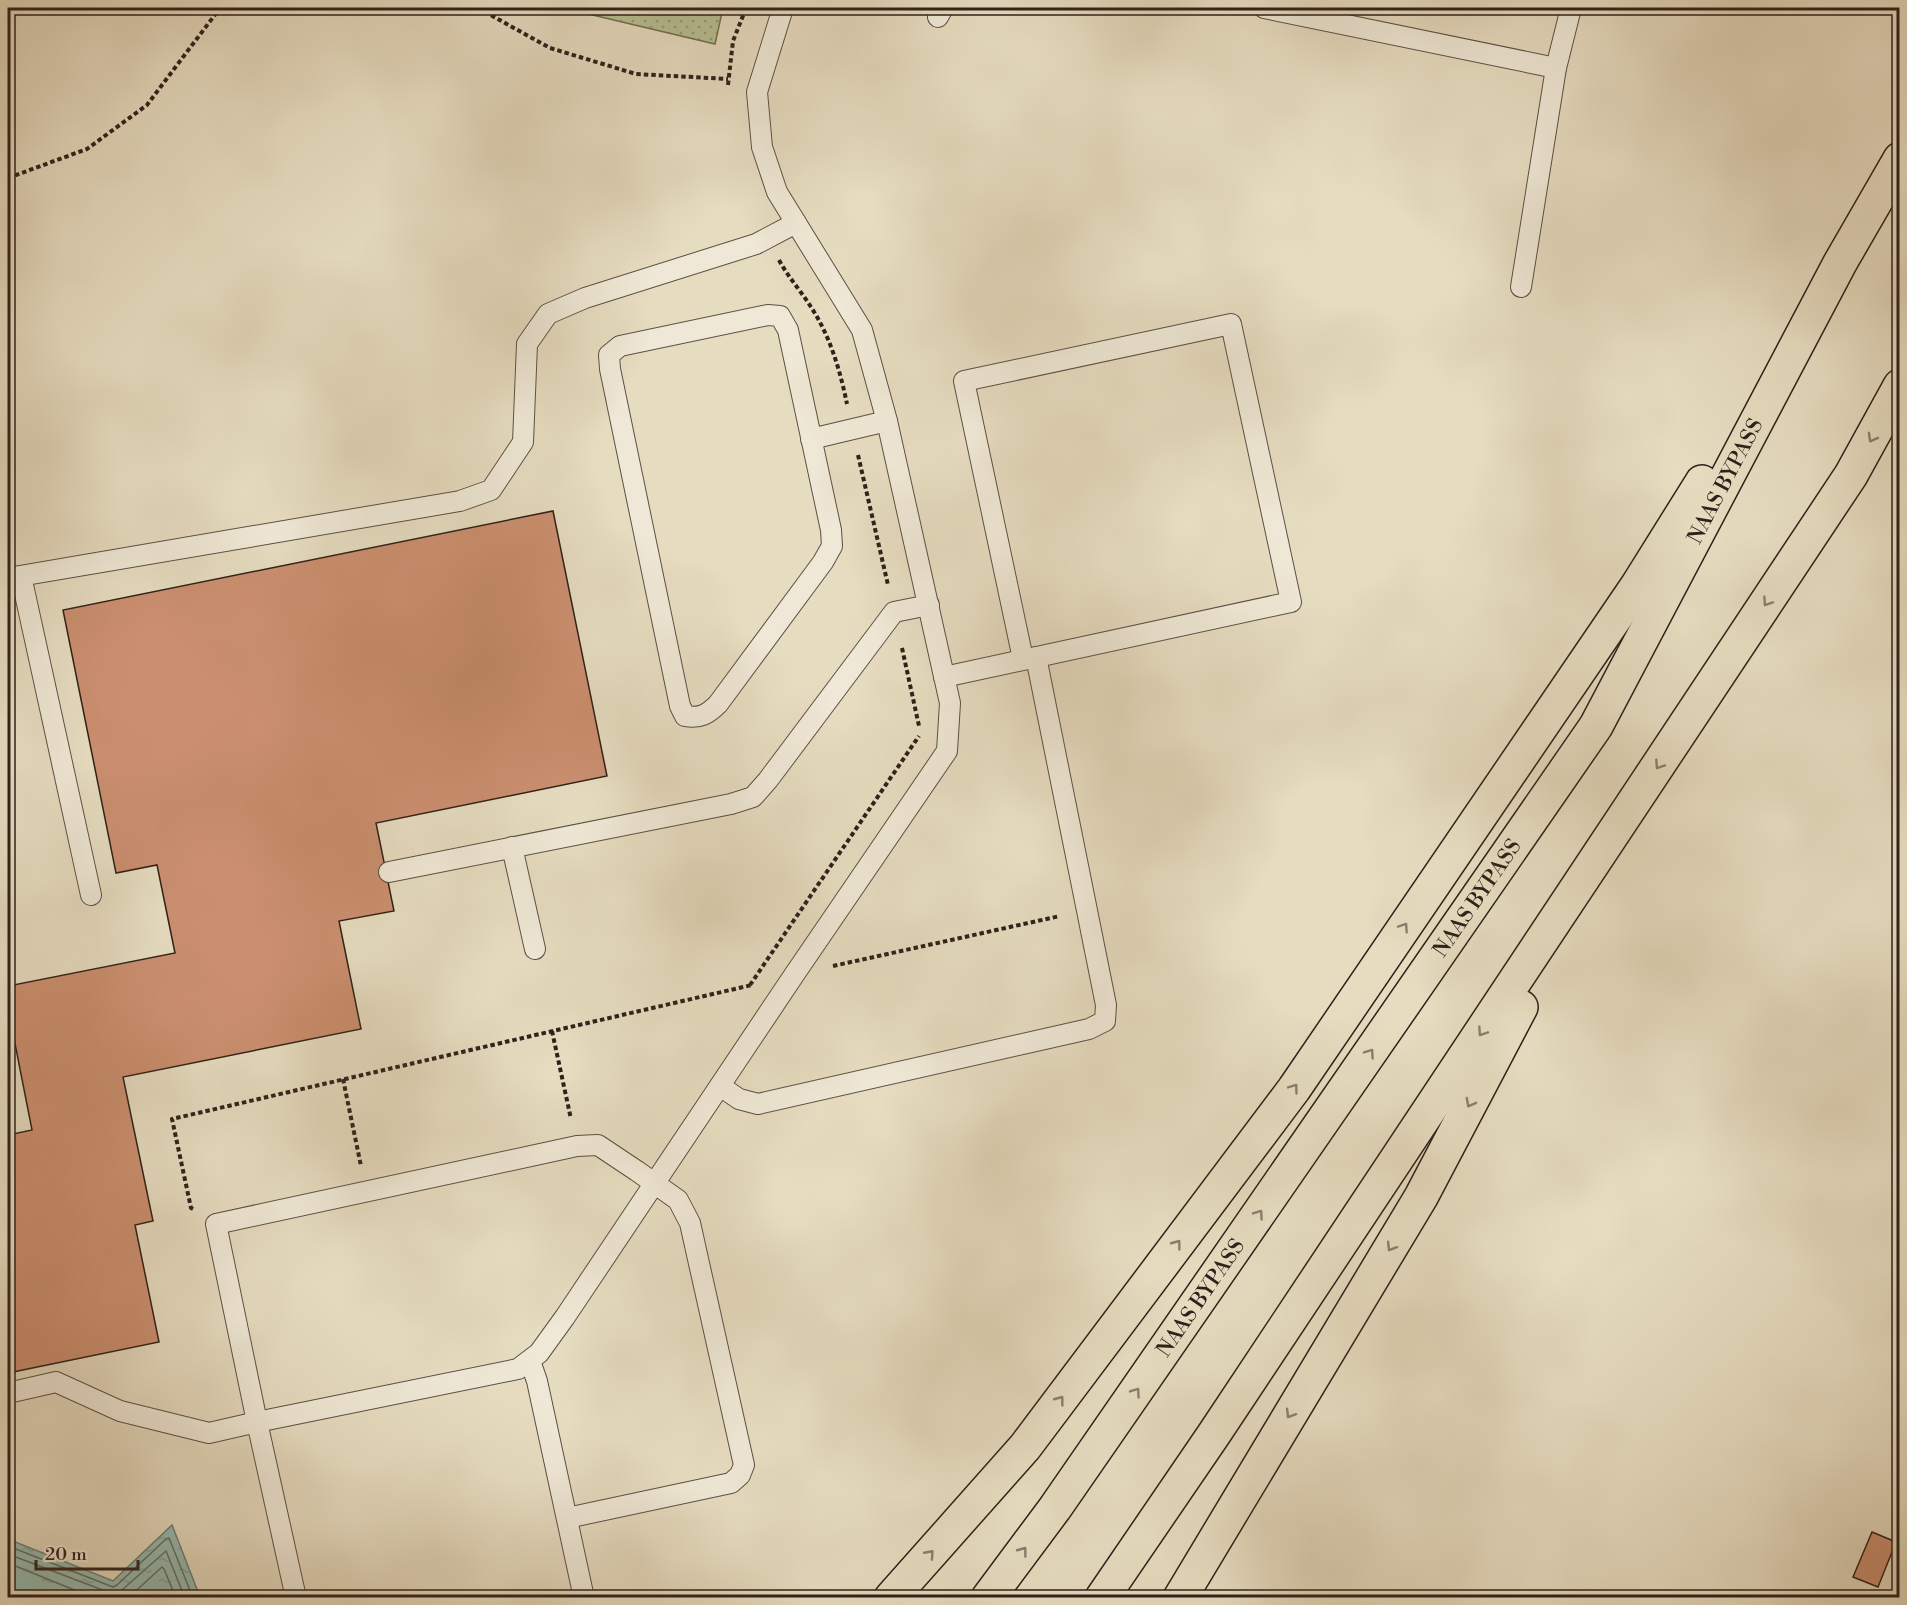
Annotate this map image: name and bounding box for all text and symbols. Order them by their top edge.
street label: NAAS BYPASS [1682,415,1770,548]
one-way arrow [1868,431,1879,442]
one-way arrow [1763,595,1774,606]
one-way arrow [1655,758,1666,769]
street label: NAAS BYPASS [1428,835,1528,963]
one-way arrow [1397,923,1408,934]
one-way arrow [1477,1026,1489,1036]
one-way arrow [1363,1049,1374,1060]
one-way arrow [1287,1084,1298,1095]
one-way arrow [1466,1097,1477,1107]
one-way arrow [1252,1210,1263,1221]
street label: NAAS BYPASS [1151,1234,1251,1362]
one-way arrow [1170,1240,1181,1251]
one-way arrow [1386,1241,1398,1251]
one-way arrow [1129,1387,1140,1398]
one-way arrow [1053,1396,1064,1407]
one-way arrow [1286,1408,1298,1418]
scale bar [36,1533,138,1571]
text: 20 m [45,1543,87,1566]
one-way arrow [1016,1546,1027,1557]
one-way arrow [923,1550,934,1561]

